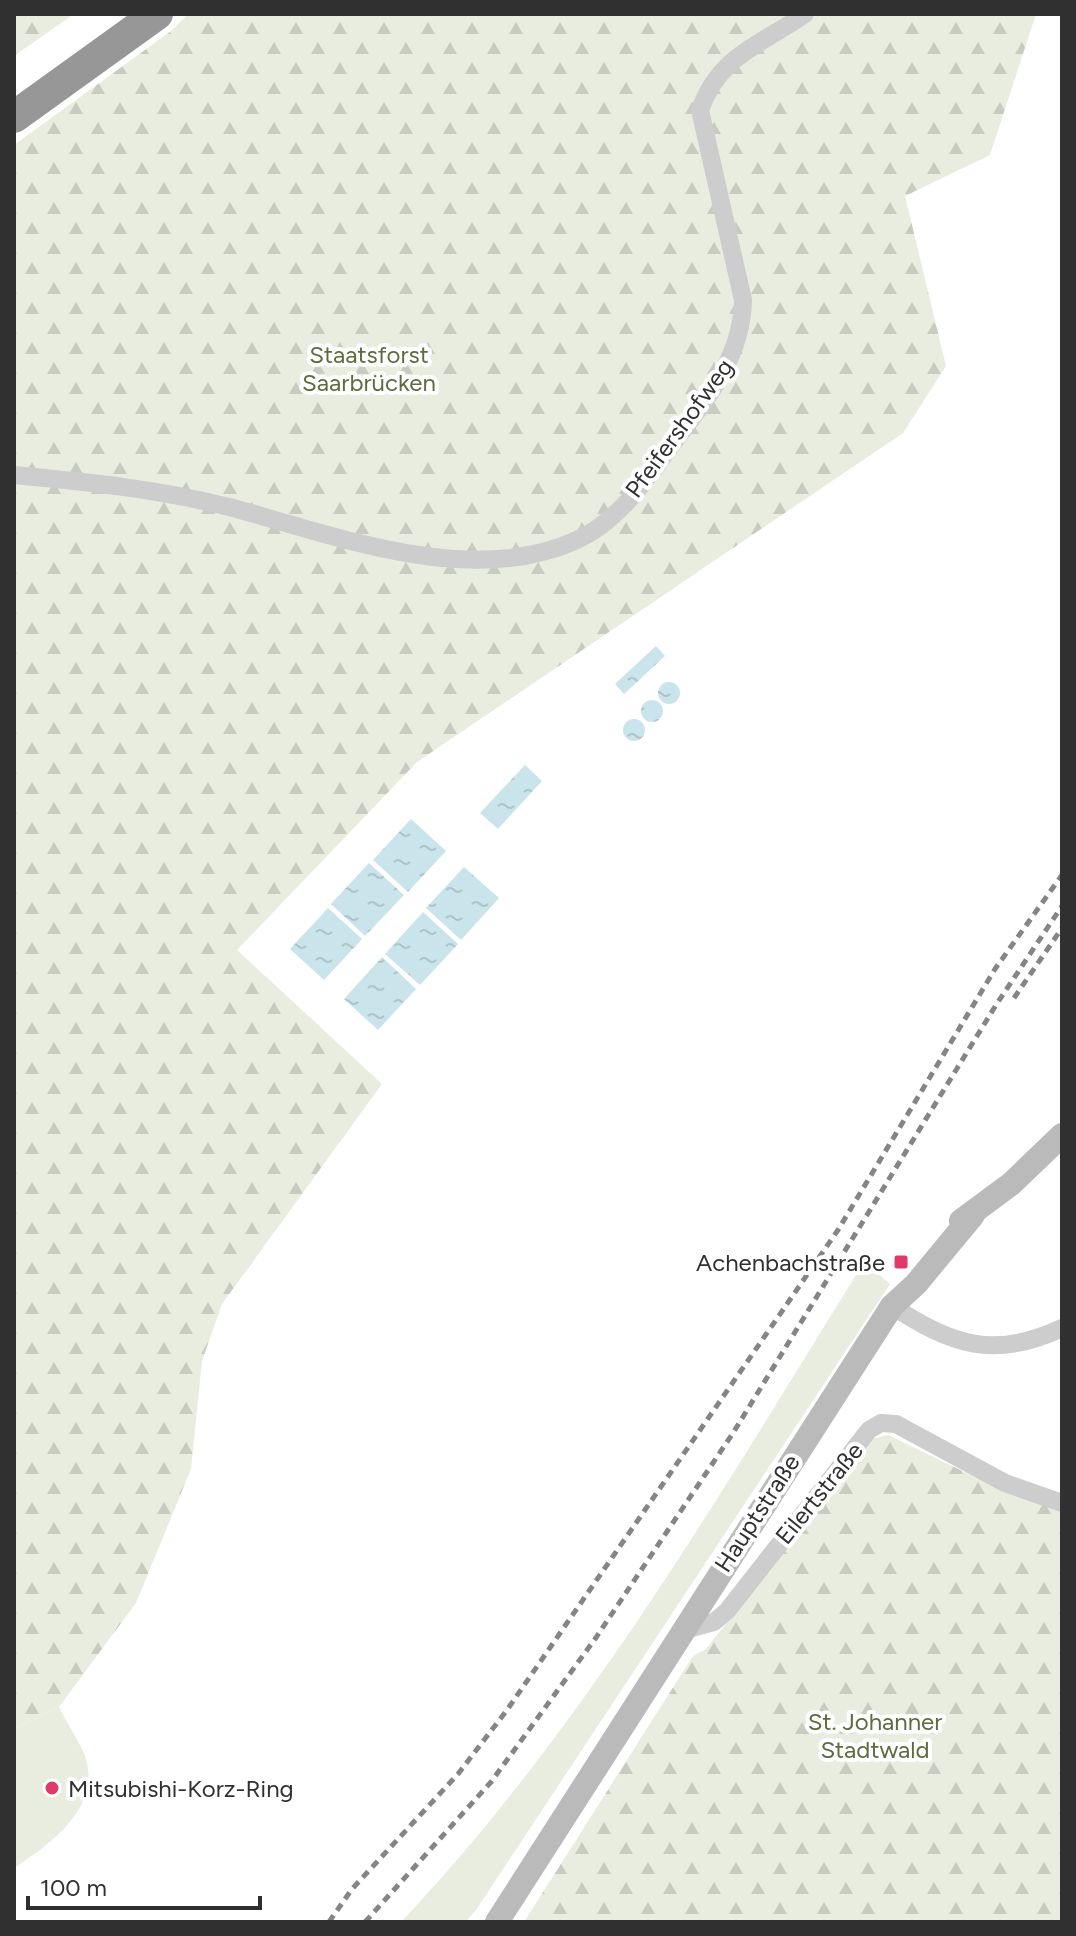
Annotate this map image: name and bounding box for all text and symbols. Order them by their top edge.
park label: Staatsforst Saarbrücken [302,340,436,397]
street label: Pfeifershofweg [619,353,739,503]
place label: Achenbachstraße [696,1248,885,1277]
marker: Achenbachstraße [892,1253,910,1271]
street label: Eilertstraße [769,1436,869,1550]
street label: Hauptstraße [708,1449,806,1577]
park label: St. Johanner Stadtwald [808,1707,942,1764]
place label: Mitsubishi-Korz-Ring [68,1774,294,1803]
marker: Mitsubishi-Korz-Ring [43,1779,61,1797]
scale bar [28,1860,260,1910]
text: 100 m [40,1873,107,1902]

